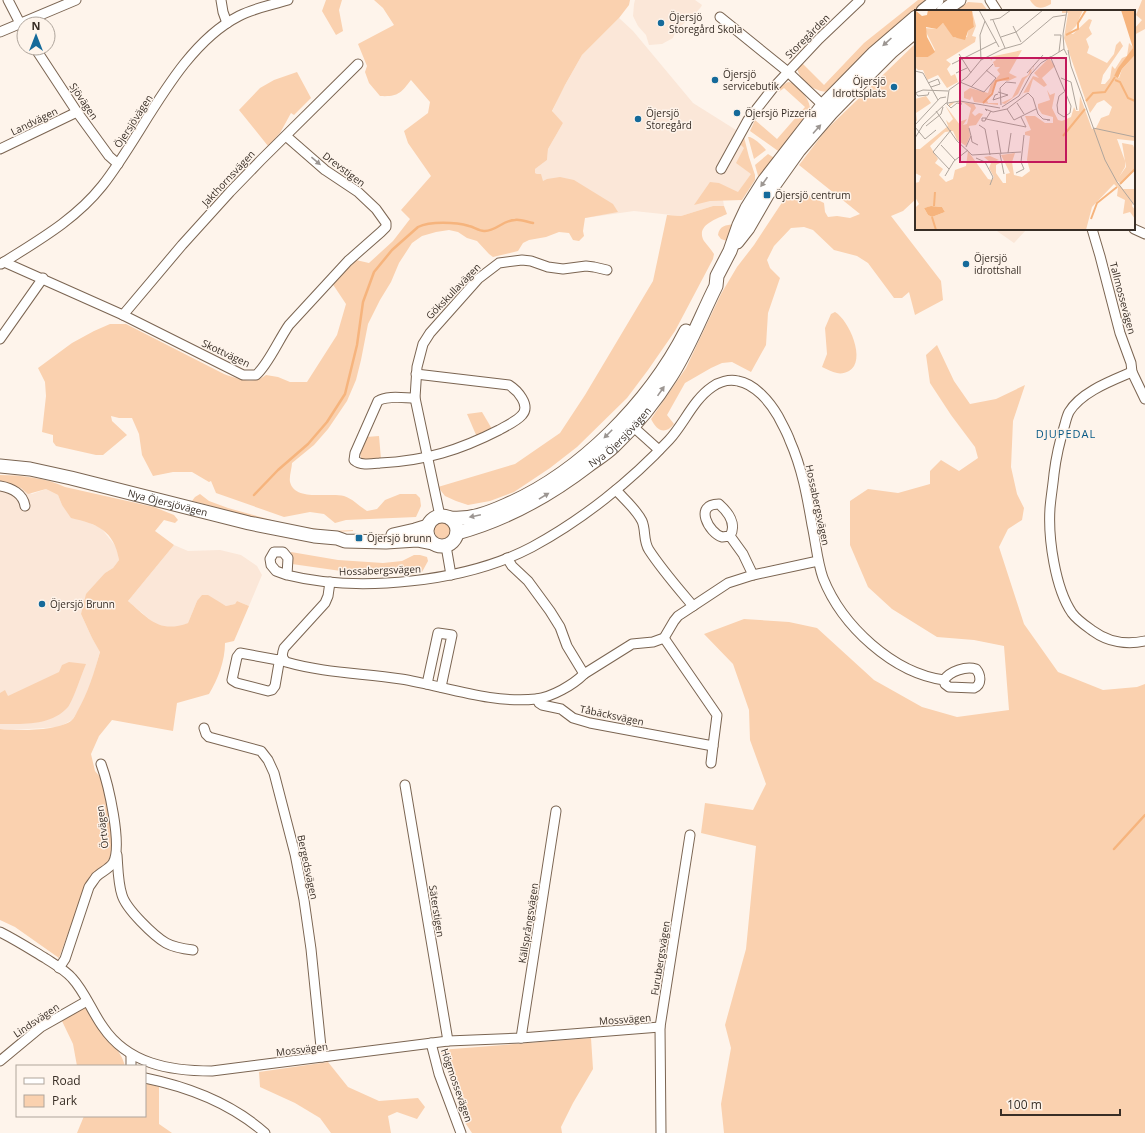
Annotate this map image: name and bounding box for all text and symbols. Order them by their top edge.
place label: Öjersjö Storegård Skola [669,10,742,36]
inset map [915,10,1135,230]
street label: Storegården [782,11,832,61]
north arrow [16,16,56,56]
text: N [32,18,40,33]
marker: Öjersjö Storegård Skola [656,18,666,28]
one-way arrow [881,38,892,47]
place label: Öjersjö servicebutik [723,67,780,93]
place label: Öjersjö Idrottsplats [833,74,886,100]
marker: Öjersjö servicebutik [710,75,720,85]
street label: Sjövägen [67,80,101,122]
marker: Öjersjö Idrottsplats [889,82,899,92]
street label: Öjersjövägen [111,92,155,150]
street label: Landvägen [8,104,60,138]
place label: Öjersjö Storegård [646,106,692,132]
place label: Öjersjö Pizzeria [745,106,817,120]
marker: Öjersjö Pizzeria [732,108,742,118]
marker: Öjersjö Storegård [633,114,643,124]
one-way arrow [813,123,822,134]
street label: Jakthornsvägen [198,147,258,210]
street label: Drevstigen [320,148,368,190]
one-way arrow [310,157,321,166]
one-way arrow [760,176,768,187]
place label: Öjersjö centrum [775,188,851,202]
marker: Öjersjö centrum [762,190,772,200]
place label: Öjersjö idrottshall [974,251,1021,277]
marker: Öjersjö idrottshall [961,259,971,269]
street label: Gökskullavägen [423,260,483,322]
street label: Tallmossevägen [1107,260,1139,336]
street label: Skottvägen [200,336,252,370]
one-way arrow [657,386,665,396]
street label: Nya Öjersjövägen [586,404,654,470]
district label: DJUPEDAL [1036,426,1096,441]
one-way arrow [603,429,613,439]
street label: Hossabergsvägen [803,463,833,547]
street label: Nya Öjersjövägen [126,486,209,519]
one-way arrow [538,492,550,499]
one-way arrow [469,513,481,519]
place label: Öjersjö brunn [367,531,432,545]
marker: Öjersjö brunn [354,533,364,543]
street label: Hossabergsvägen [339,562,421,578]
place label: Öjersjö Brunn [50,597,115,611]
marker: Öjersjö Brunn [37,599,47,609]
street label: Tåbäcksvägen [579,701,645,729]
street label: Örtvägen [92,805,112,849]
street label: Bergedsvägen [294,833,322,901]
street label: Källsprångsvägen [515,882,541,964]
street label: Säterstigen [426,884,448,938]
street label: Furubergsvägen [647,920,673,996]
street label: Lindsvägen [10,1000,62,1040]
street label: Mossvägen [598,1010,652,1028]
street label: Mossvägen [275,1039,329,1059]
street label: Högmossevägen [438,1046,476,1124]
legend [16,1065,146,1117]
text: Road [52,1072,81,1089]
scale bar [1001,1091,1120,1117]
text: Park [52,1092,78,1109]
text: 100 m [1007,1096,1042,1113]

